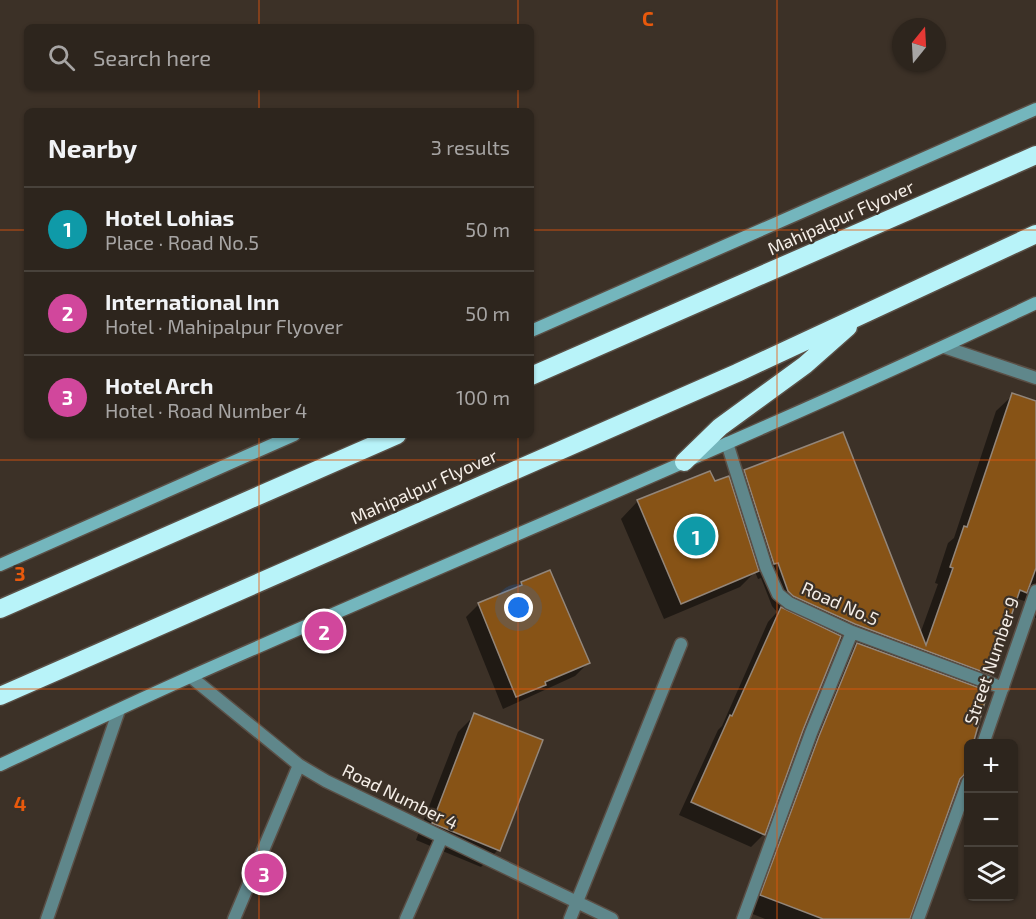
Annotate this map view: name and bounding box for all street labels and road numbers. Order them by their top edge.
street label: Mahipalpur Flyover [764,175,917,259]
street label: Mahipalpur Flyover [347,444,500,528]
street label: Road No.5 [798,576,882,630]
street label: Street Number 9 [959,594,1023,728]
street label: Road Number 4 [339,759,462,834]

